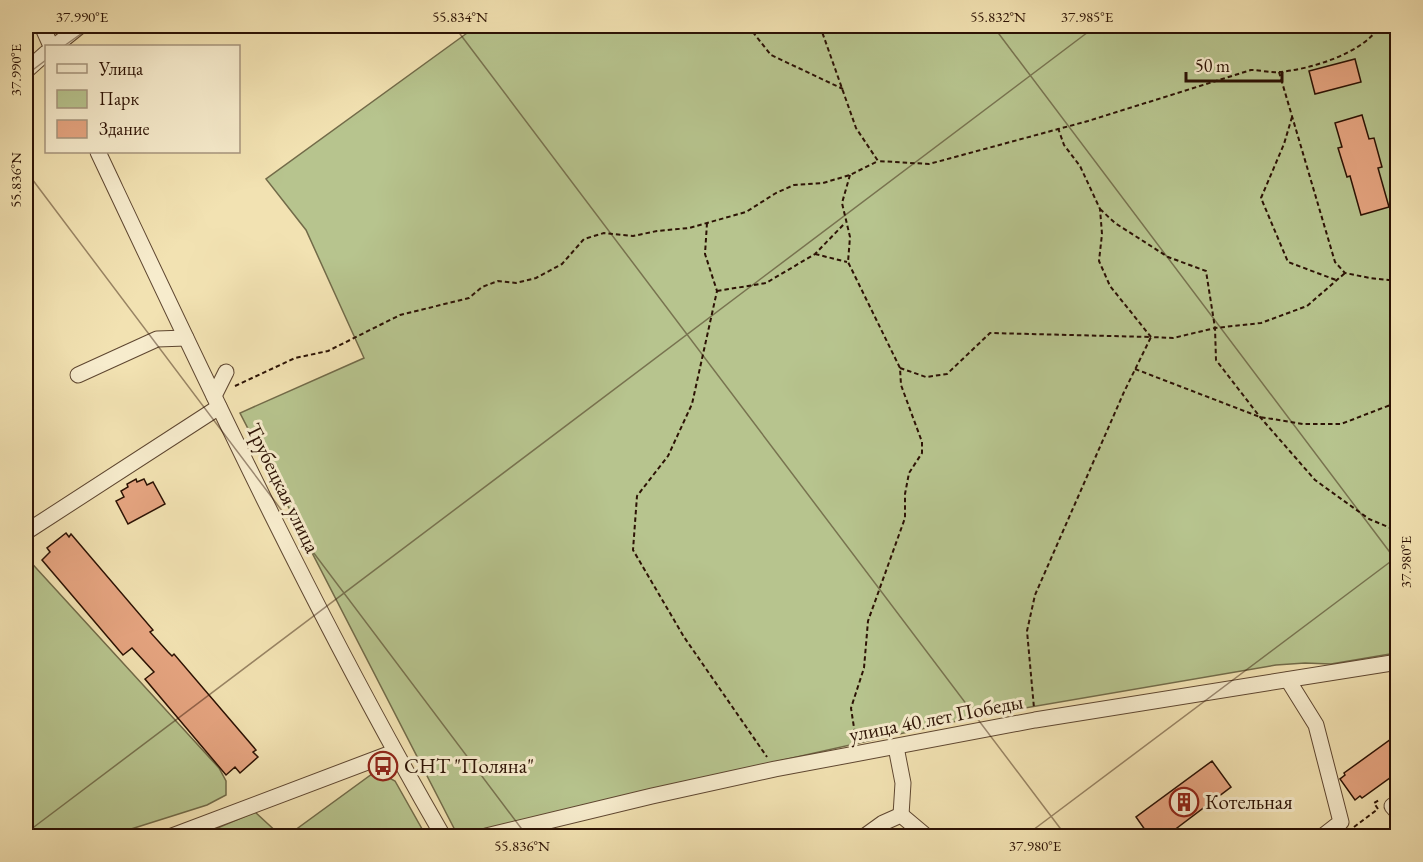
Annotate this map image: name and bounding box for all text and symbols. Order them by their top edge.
text: 37.990°E [56,7,109,26]
text: 55.834°N [432,7,488,26]
text: 55.832°N [970,7,1026,26]
text: 37.985°E [1061,7,1114,26]
text: 37.990°E [6,43,25,96]
legend [45,45,240,153]
scale bar [1186,45,1282,83]
text: 50 m [1195,54,1230,77]
text: Улица [98,57,144,80]
text: Парк [99,87,139,110]
text: Здание [99,117,149,140]
text: 55.836°N [6,152,25,208]
street label: Трубецкая улица [240,418,327,558]
text: 37.980°E [1396,535,1415,588]
street label: улица 40 лет Победы [846,687,1026,748]
bus stop icon: СНТ "Поляна" [367,750,399,782]
place label: СНТ "Поляна" [404,752,534,779]
building icon: Котельная [1168,786,1200,818]
place label: Котельная [1205,788,1293,815]
text: 55.836°N [494,836,550,855]
text: 37.980°E [1009,836,1062,855]

